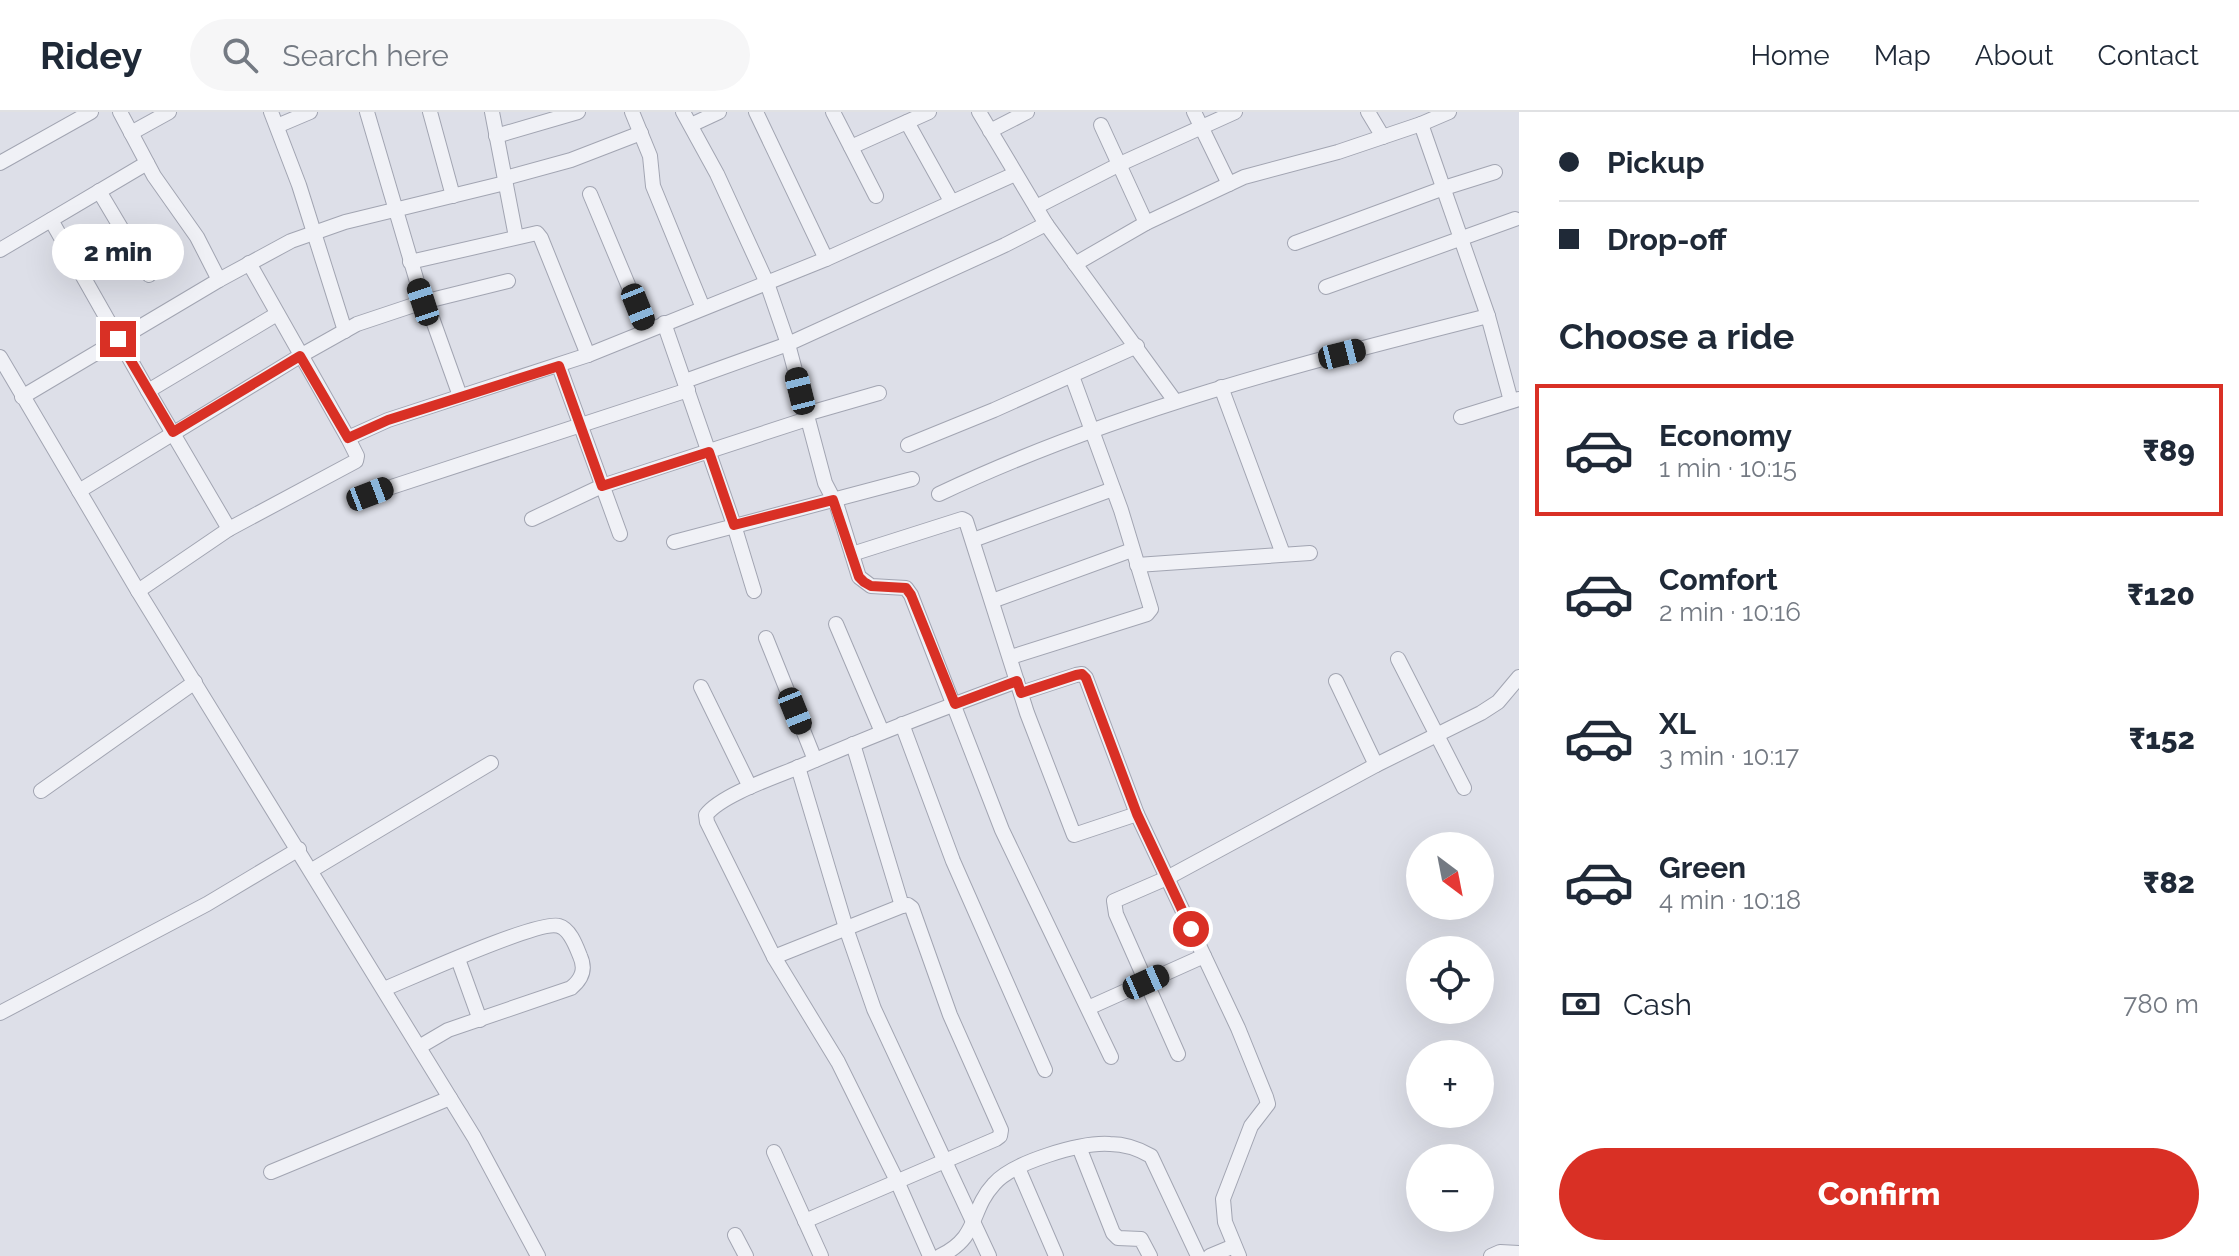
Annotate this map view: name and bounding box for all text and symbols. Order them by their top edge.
search box [190,19,750,91]
text: Ridey [40,33,142,78]
icon: search [218,33,262,77]
text: Search here [282,38,449,73]
text: Home [1750,39,1830,72]
text: Map [1874,39,1931,72]
text: About [1975,39,2054,72]
text: Contact [2098,39,2199,72]
text: Pickup [1607,145,1705,180]
text: Drop-off [1607,222,1727,257]
callout: 2 min [52,223,184,279]
text: 2 min [84,237,152,267]
car [404,275,442,329]
car [618,280,658,334]
text: Choose a ride [1559,315,1794,357]
route end [100,321,136,357]
car [1316,337,1368,371]
car [783,365,817,417]
icon: car [1563,414,1635,486]
text: Economy [1659,418,1792,453]
text: ₹89 [2142,433,2195,468]
text: 1 min · 10:15 [1659,453,1797,483]
car [343,474,397,514]
icon: car [1563,558,1635,630]
text: Comfort [1659,562,1778,597]
text: ₹120 [2127,577,2195,612]
text: 2 min · 10:16 [1659,597,1801,627]
car [775,684,815,738]
icon: car [1563,702,1635,774]
text: XL [1659,706,1696,741]
text: ₹152 [2129,721,2195,756]
text: 3 min · 10:17 [1659,741,1799,771]
north arrow [1406,832,1494,920]
map controls [1406,832,1494,1232]
icon: car [1563,846,1635,918]
text: Green [1659,850,1746,885]
text: ₹82 [2143,865,2195,900]
text: 4 min · 10:18 [1659,885,1801,915]
route start [1173,911,1209,947]
button: locate [1406,936,1494,1024]
car [1119,961,1173,1003]
icon: cash [1559,982,1603,1026]
text: Cash [1623,987,1692,1022]
text: 780 m [2123,989,2199,1019]
button: + [1406,1040,1494,1128]
button: − [1406,1144,1494,1232]
button: Confirm [1559,1148,2199,1240]

